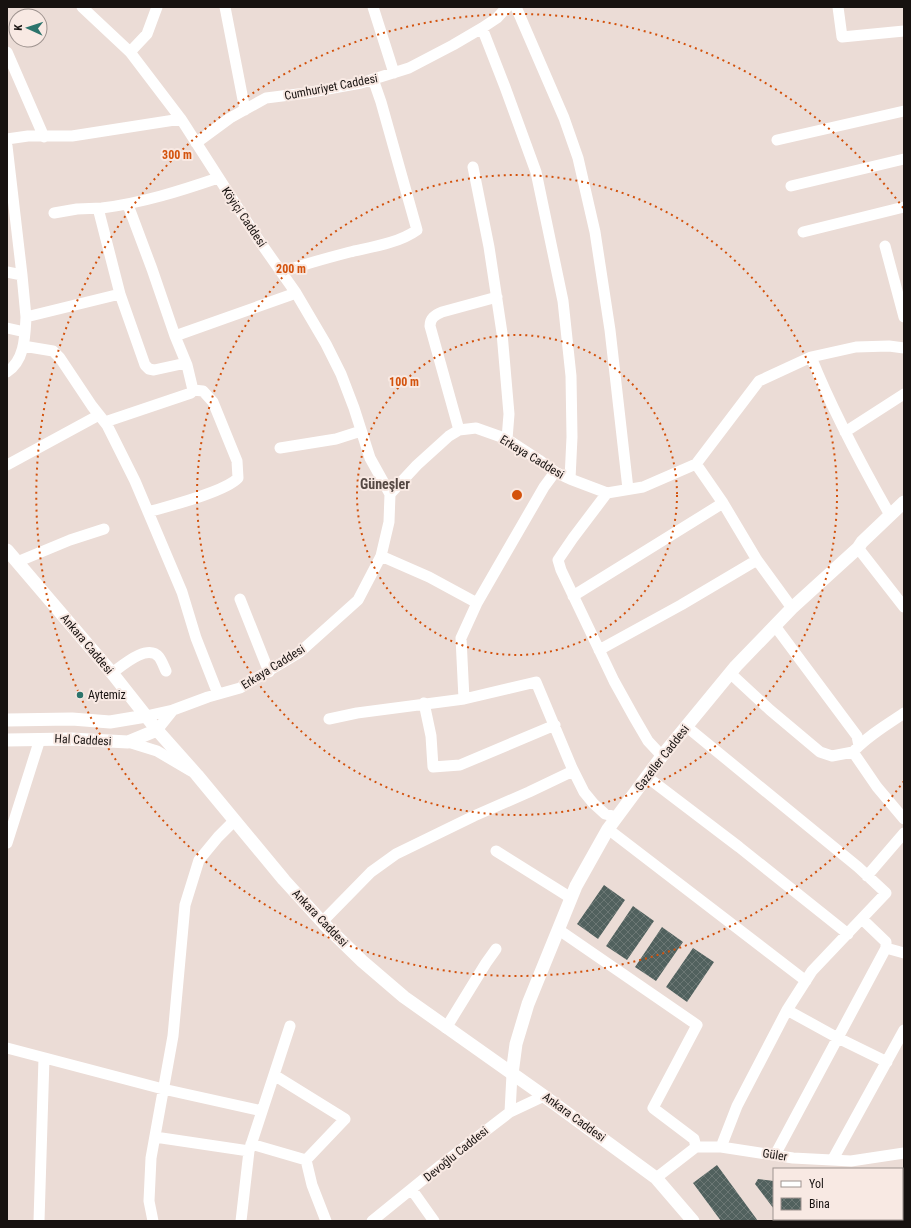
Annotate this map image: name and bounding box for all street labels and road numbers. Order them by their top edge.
street label: Cumhuriyet Caddesi [283,71,379,103]
street label: Köyiçi Caddesi [219,184,269,250]
street label: Erkaya Caddesi [497,432,567,482]
street label: Ankara Caddesi [58,611,116,677]
street label: Erkaya Caddesi [239,642,307,692]
street label: Gazeller Caddesi [632,722,692,794]
street label: Hal Caddesi [54,732,112,748]
street label: Ankara Caddesi [289,886,351,950]
street label: Ankara Caddesi [540,1090,608,1144]
street label: Devoğlu Caddesi [421,1124,491,1184]
street label: Güler [762,1146,789,1164]

